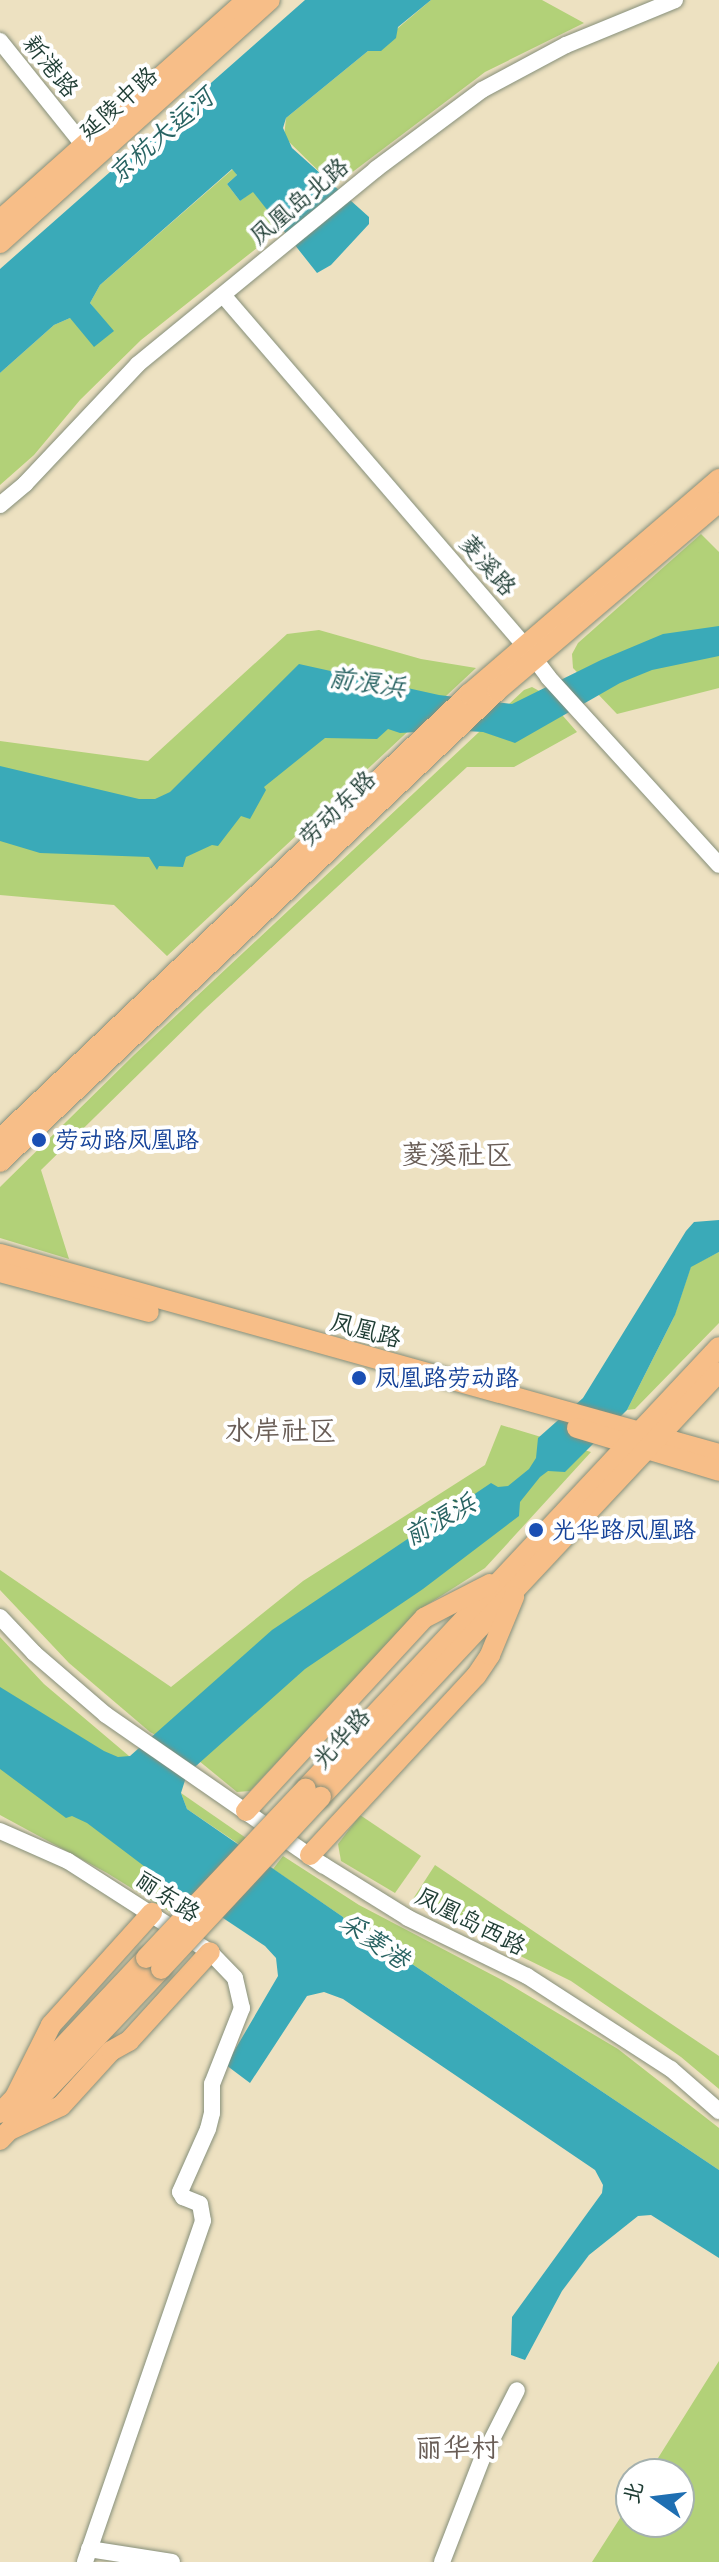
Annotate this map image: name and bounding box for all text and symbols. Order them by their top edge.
street label: 新港路 [17,29,85,103]
street label: 延陵中路 [73,60,163,146]
water label: 京杭大运河 [102,82,220,190]
street label: 凤凰岛北路 [244,151,354,251]
street label: 菱溪路 [454,528,522,602]
water label: 前浪浜 [326,662,408,704]
street label: 劳动东路 [292,764,382,852]
place label: 劳动路凤凰路 [55,1126,199,1154]
marker: 劳动路凤凰路 [30,1131,48,1149]
district label: 菱溪社区 [401,1137,513,1171]
street label: 凤凰路 [327,1307,405,1353]
place label: 凤凰路劳动路 [375,1364,519,1392]
marker: 凤凰路劳动路 [350,1369,368,1387]
district label: 水岸社区 [225,1413,337,1447]
water label: 前浪浜 [398,1487,482,1553]
place label: 光华路凤凰路 [552,1516,696,1544]
marker: 光华路凤凰路 [527,1521,545,1539]
street label: 光华路 [306,1702,376,1774]
street label: 丽东路 [130,1864,206,1928]
street label: 凤凰岛西路 [411,1881,531,1961]
water label: 采菱港 [333,1906,415,1976]
district label: 丽华村 [415,2430,499,2464]
north arrow [615,2458,695,2538]
text: 北 [617,2479,649,2507]

